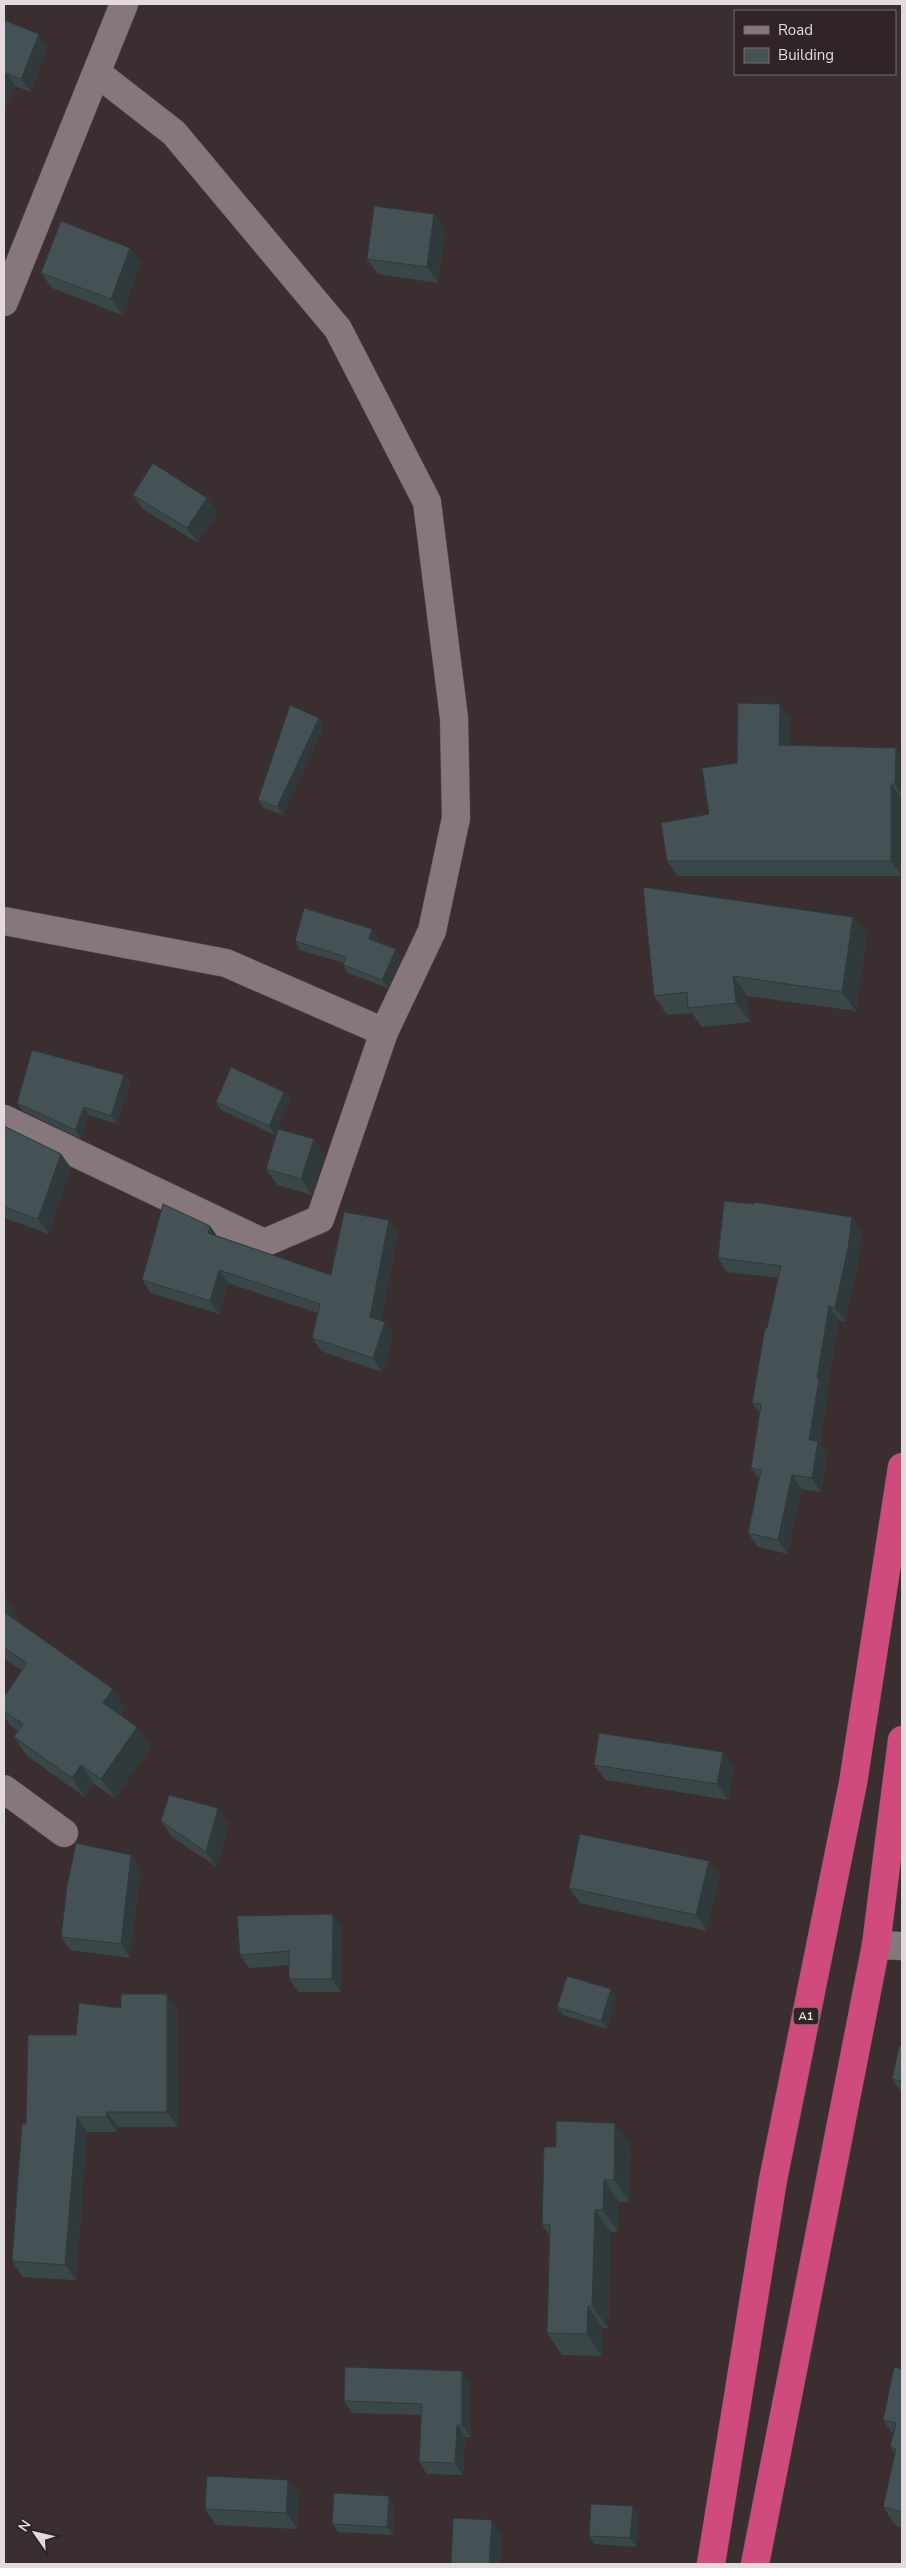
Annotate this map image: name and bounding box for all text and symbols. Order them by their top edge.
legend [734,10,896,75]
text: Road [778,20,813,40]
text: Building [778,45,834,65]
road number: A1 [794,2008,818,2024]
north arrow [10,2508,60,2558]
text: N [14,2516,35,2536]

